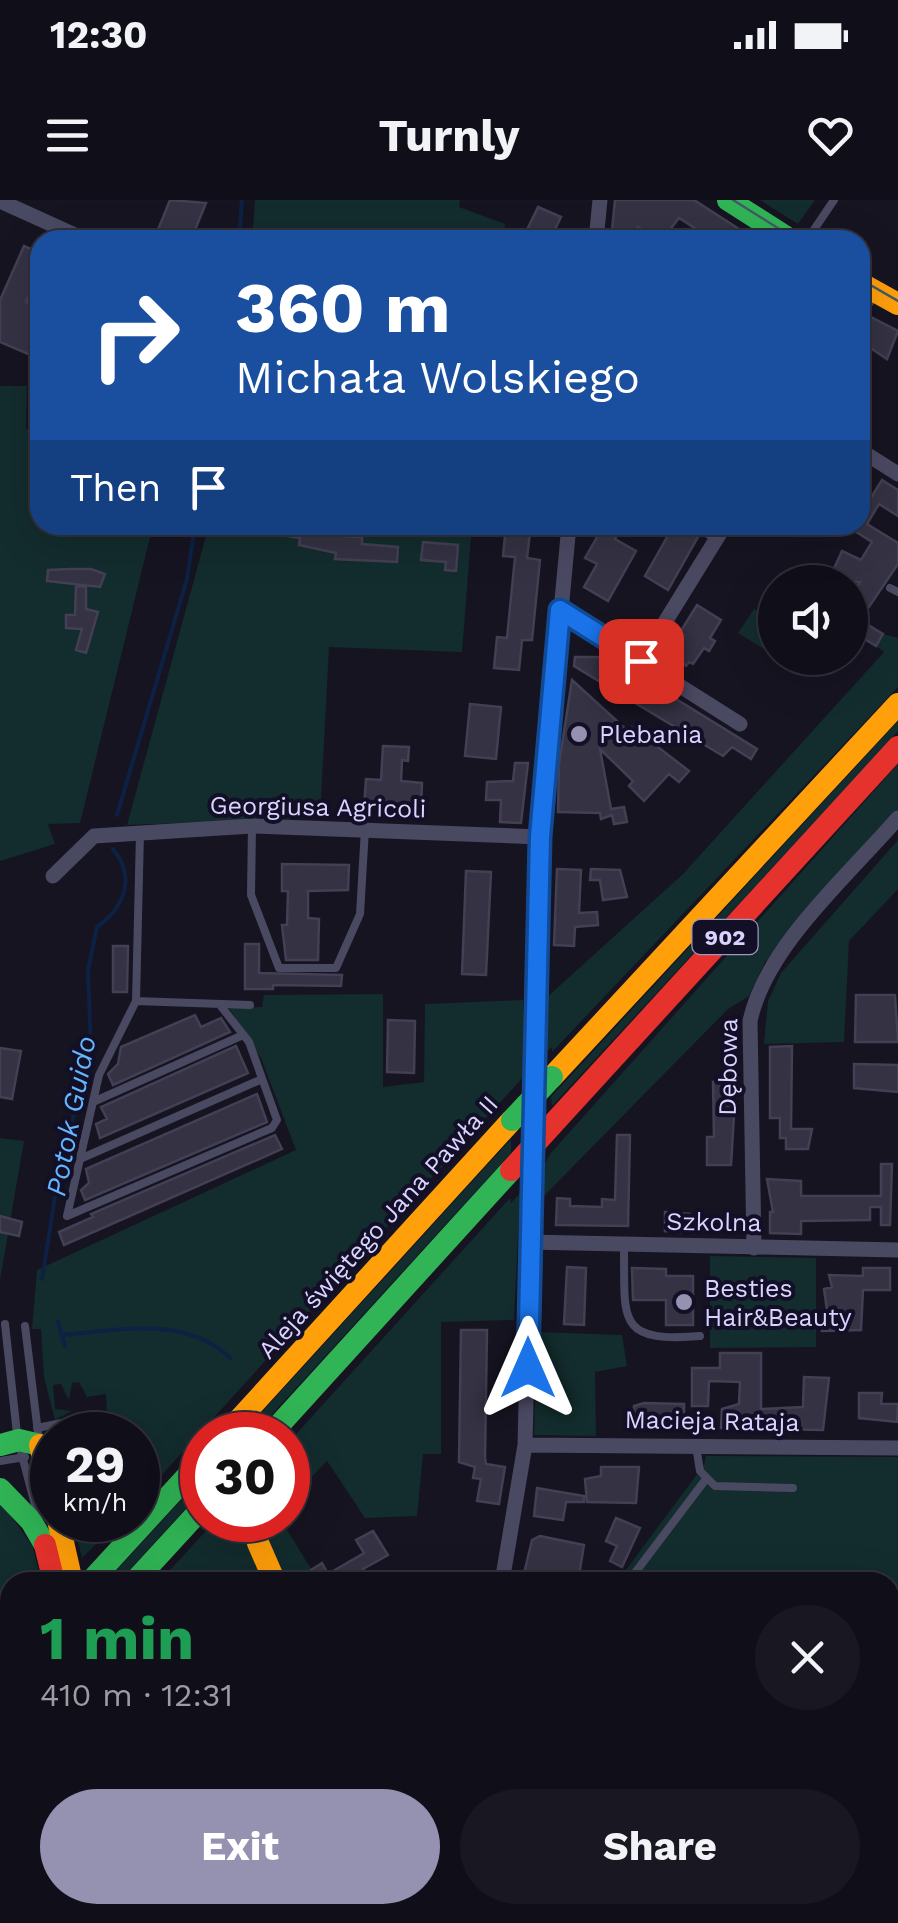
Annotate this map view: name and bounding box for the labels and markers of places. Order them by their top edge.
pin [599,619,684,704]
place label: Plebania [599,720,702,749]
marker: Plebania [568,723,590,745]
place label: Besties Hair&Beauty [704,1274,852,1332]
marker: Besties Hair&Beauty [673,1291,695,1313]

